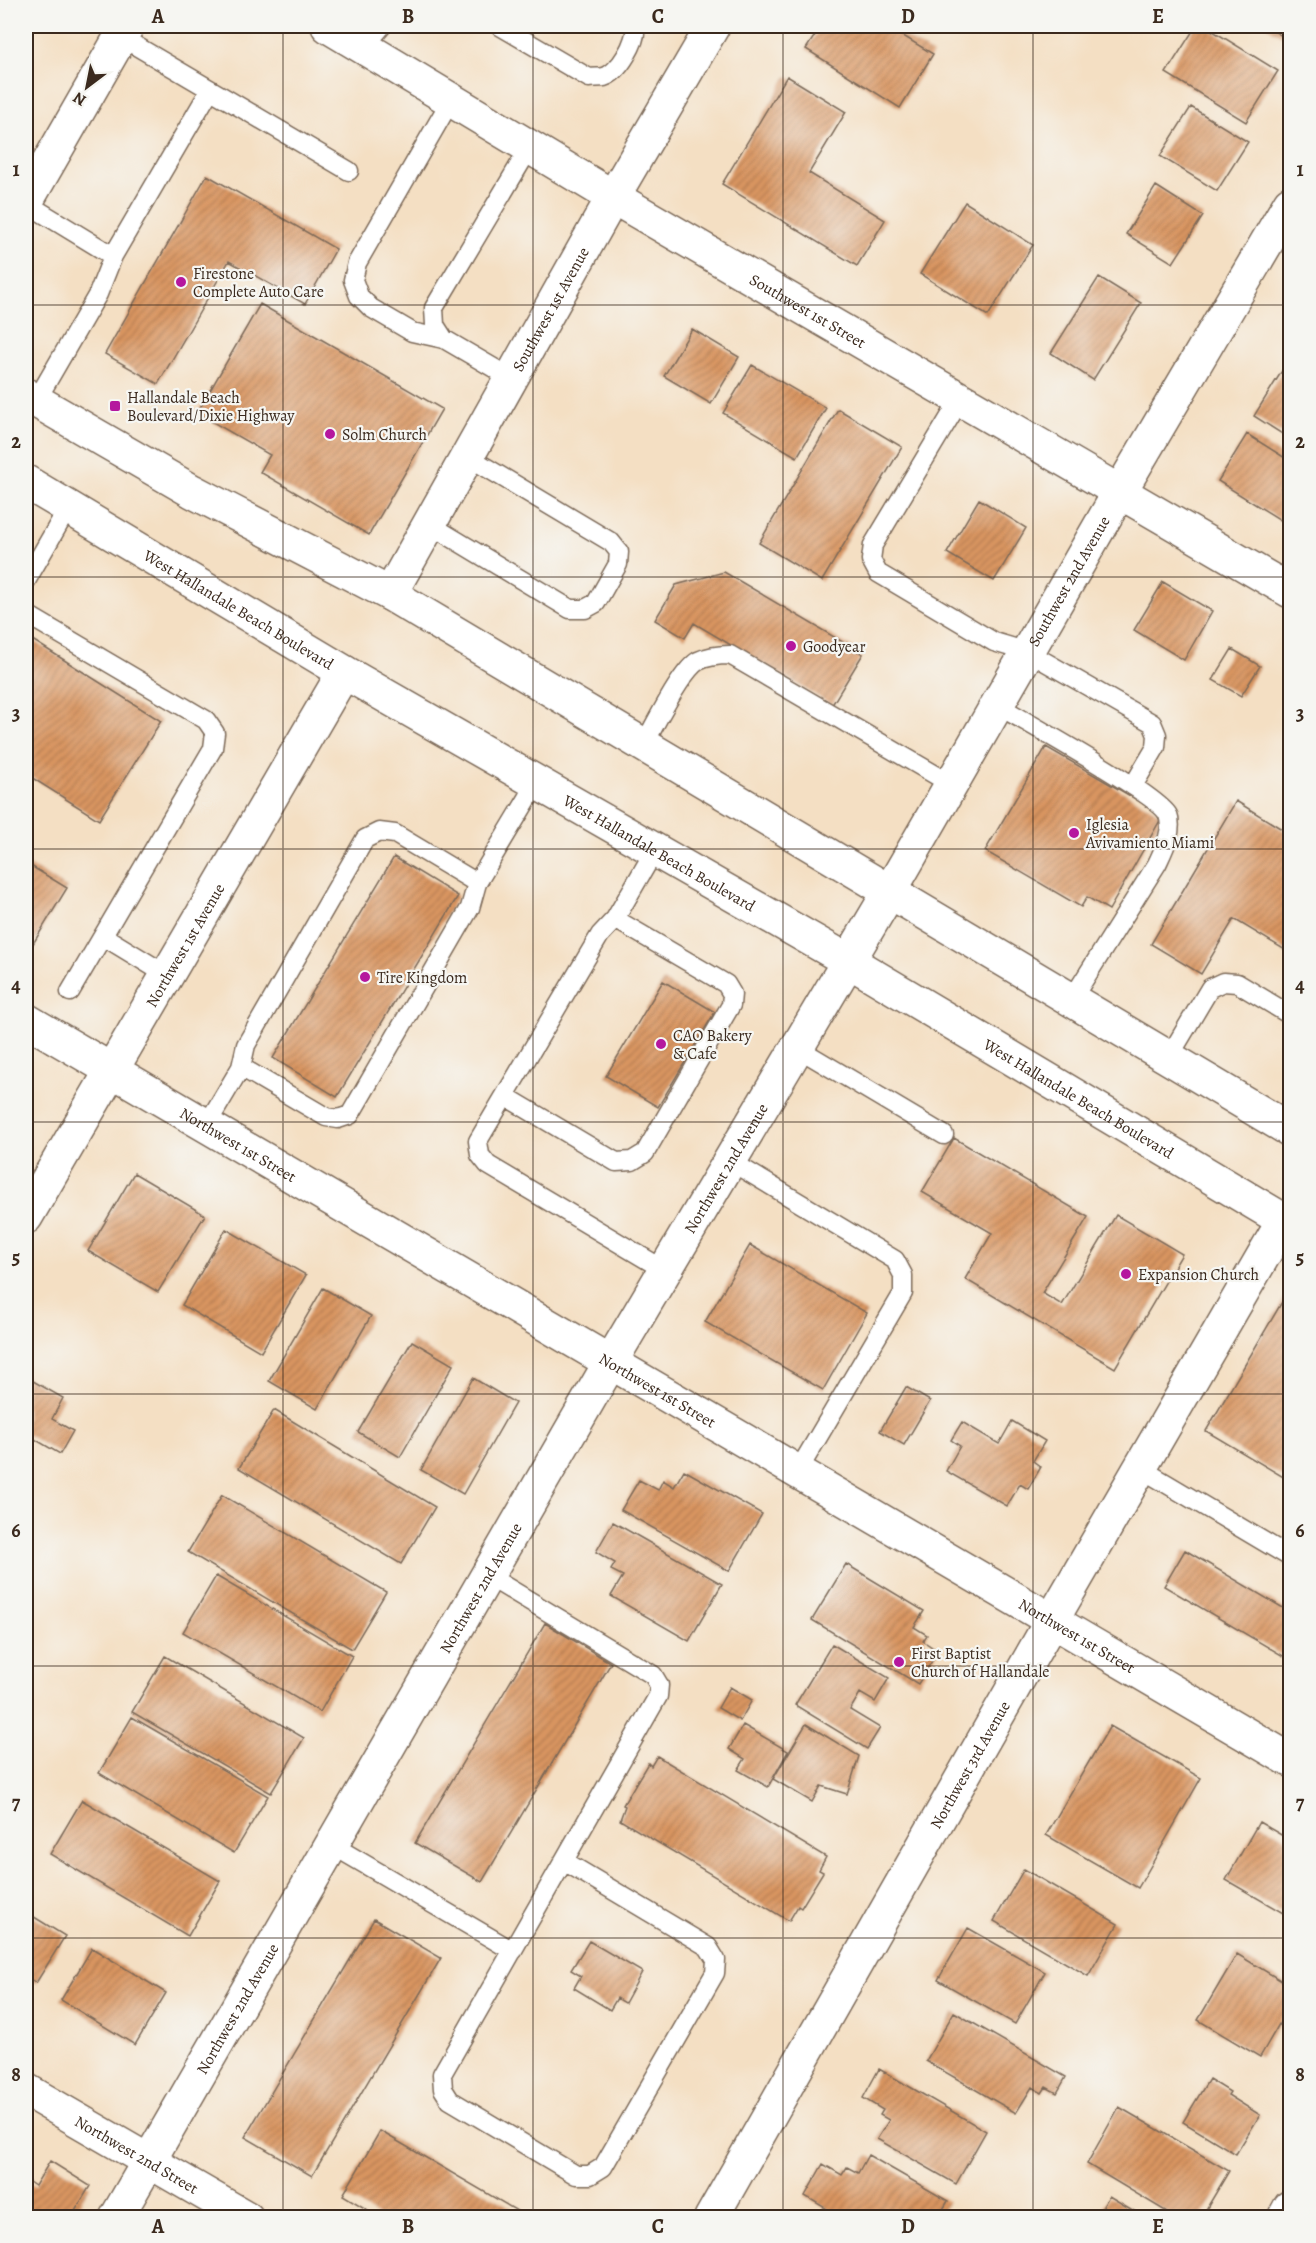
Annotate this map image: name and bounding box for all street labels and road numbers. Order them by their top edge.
street label: Southwest 1st Avenue [507,243,595,376]
street label: Southwest 1st Street [745,269,870,354]
street label: Southwest 2nd Avenue [1023,512,1116,651]
street label: West Hallandale Beach Boulevard [138,544,338,676]
street label: West Hallandale Beach Boulevard [558,789,759,917]
street label: Northwest 1st Avenue [141,879,230,1011]
street label: West Hallandale Beach Boulevard [978,1033,1178,1164]
street label: Northwest 2nd Avenue [679,1100,774,1238]
street label: Northwest 1st Street [175,1102,300,1188]
street label: Northwest 1st Street [595,1348,720,1433]
street label: Northwest 2nd Avenue [435,1519,528,1658]
street label: Northwest 1st Street [1014,1593,1139,1679]
street label: Northwest 3rd Avenue [925,1697,1016,1833]
street label: Northwest 2nd Avenue [191,1939,284,2078]
street label: Northwest 2nd Street [70,2111,202,2199]

